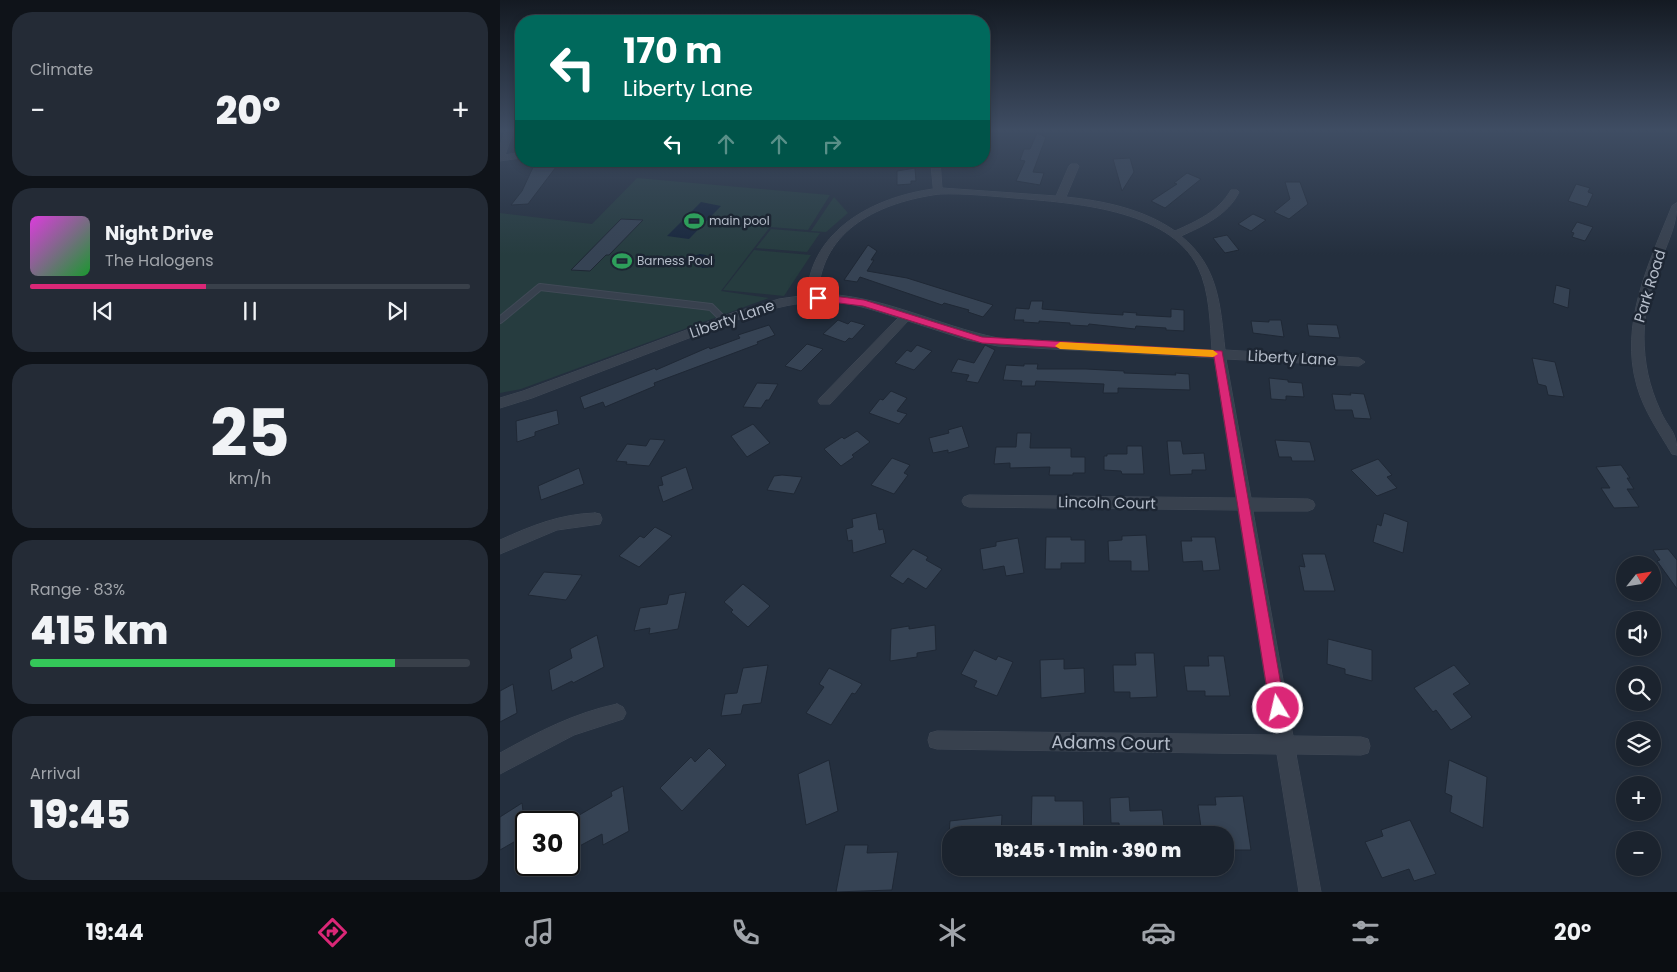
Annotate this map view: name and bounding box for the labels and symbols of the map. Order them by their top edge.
sports icon: main pool [683,210,705,232]
place label: main pool [709,212,770,229]
street label: Park Road [1628,247,1671,325]
sports icon: Barness Pool [611,250,633,272]
place label: Barness Pool [637,252,713,269]
pin [797,277,839,319]
street label: Liberty Lane [687,294,777,343]
street label: Liberty Lane [1247,345,1337,370]
street label: Lincoln Court [1058,491,1156,514]
north arrow [1616,556,1661,601]
position arrow [1251,681,1303,733]
street label: Adams Court [1051,729,1171,756]
speed limit sign: 30 [515,811,580,876]

